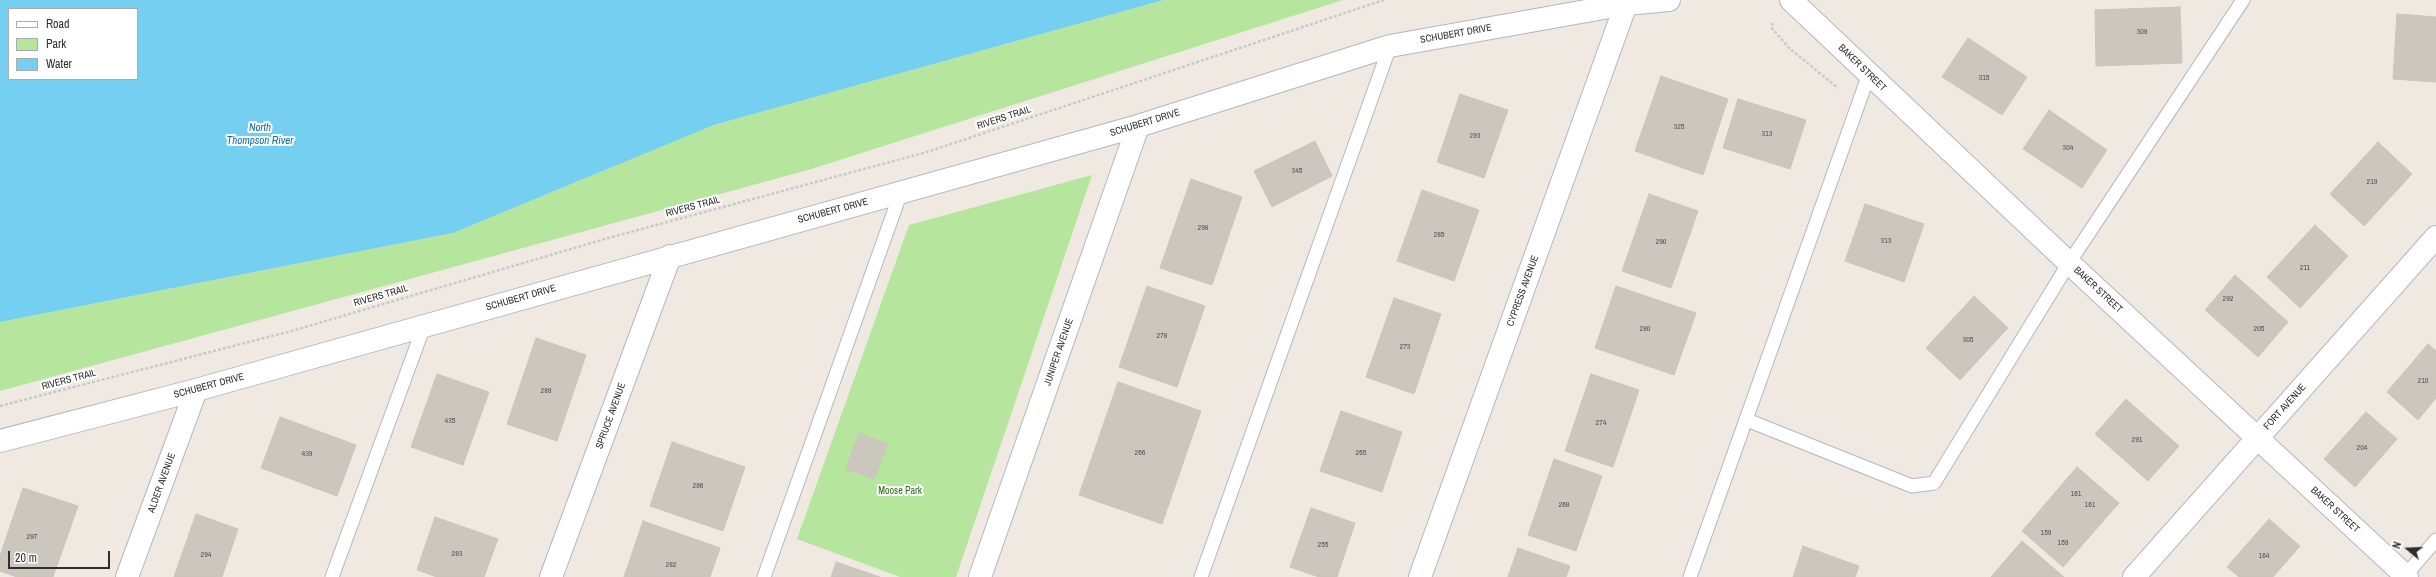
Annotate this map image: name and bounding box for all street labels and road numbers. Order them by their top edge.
street label: SCHUBERT DRIVE [1419,22,1493,46]
street label: BAKER STREET [1835,42,1889,94]
street label: RIVERS TRAIL [975,104,1033,132]
street label: SCHUBERT DRIVE [1109,107,1181,139]
street label: RIVERS TRAIL [664,194,722,220]
street label: SCHUBERT DRIVE [797,196,869,226]
street label: CYPRESS AVENUE [1505,254,1541,328]
street label: BAKER STREET [2071,264,2125,316]
street label: SCHUBERT DRIVE [485,282,557,314]
street label: RIVERS TRAIL [352,283,410,309]
street label: JUNIPER AVENUE [1042,317,1076,387]
street label: RIVERS TRAIL [40,367,98,393]
street label: SCHUBERT DRIVE [173,371,245,401]
street label: SPRUCE AVENUE [593,381,629,451]
street label: FORT AVENUE [2261,382,2309,432]
street label: ALDER AVENUE [146,451,178,515]
street label: BAKER STREET [2308,484,2362,536]

